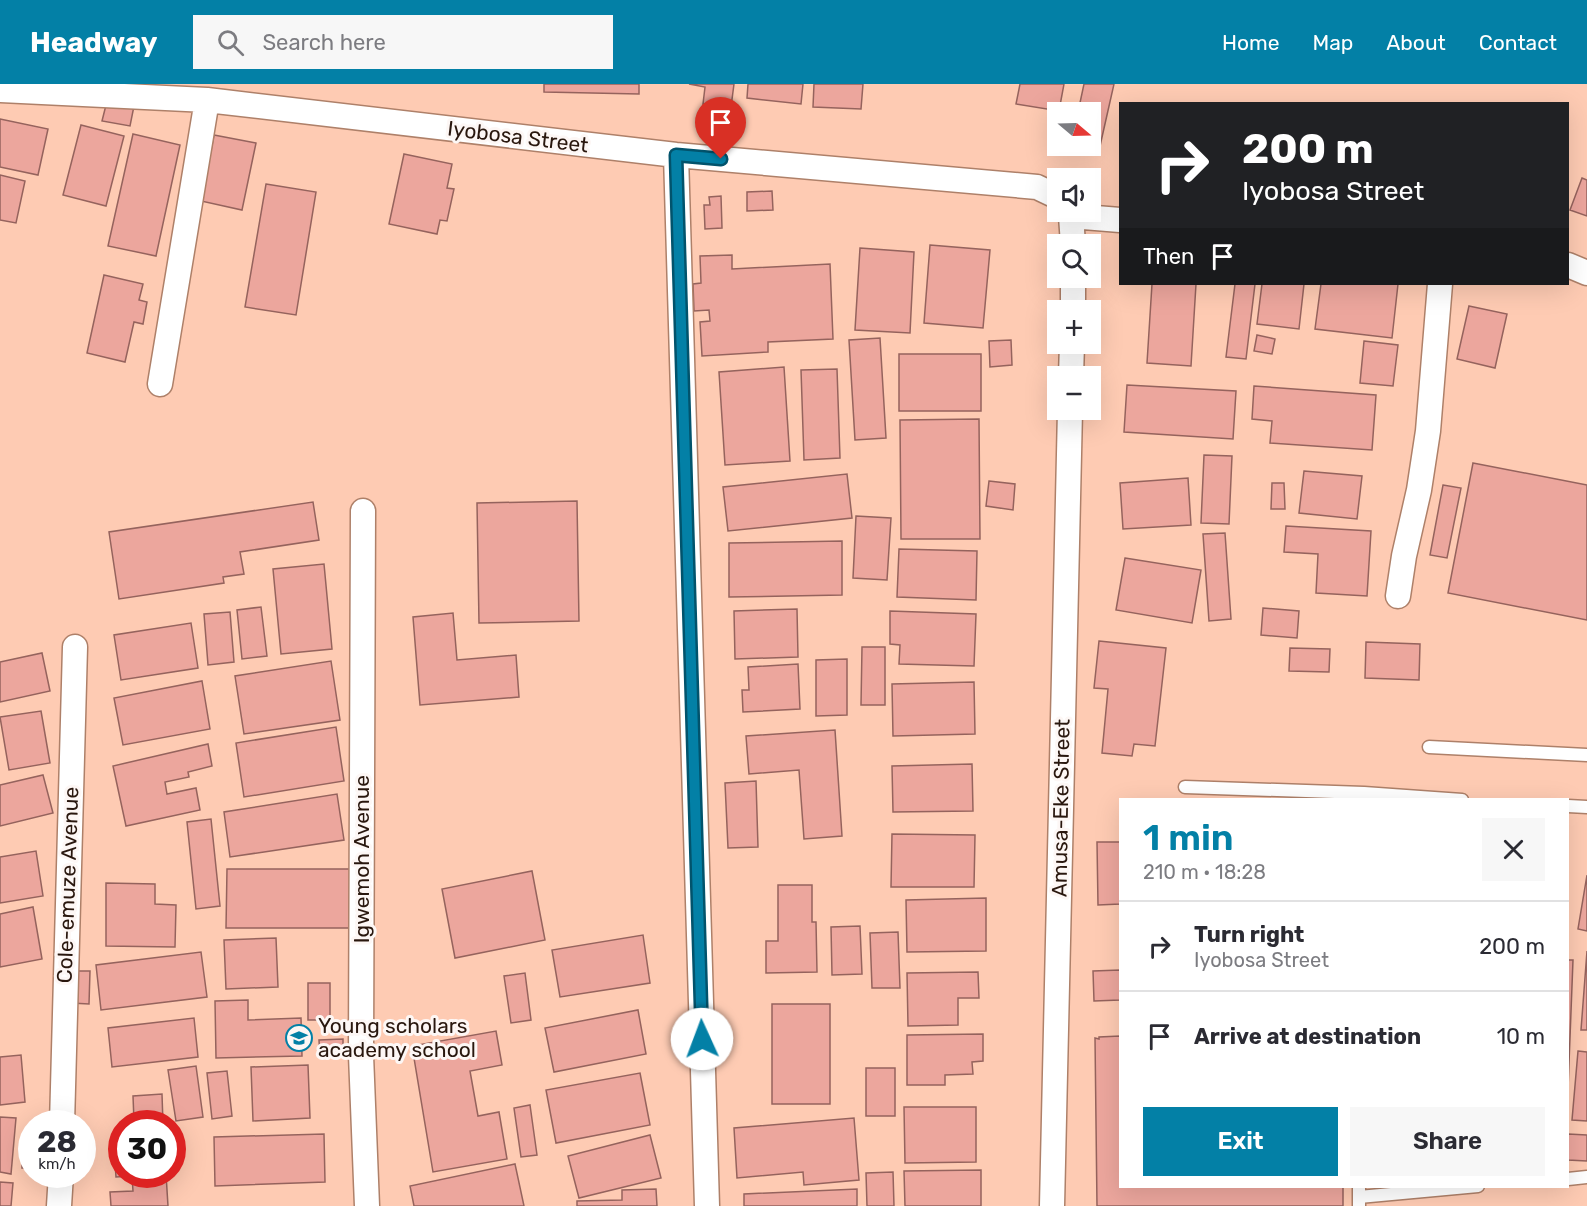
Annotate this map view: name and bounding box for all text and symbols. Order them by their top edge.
search box [193,15,613,69]
text: Headway [30,26,157,59]
icon: search [214,26,247,59]
text: Search here [262,29,386,56]
text: Home [1222,30,1279,55]
text: Map [1312,30,1353,55]
text: About [1386,30,1446,55]
text: Contact [1479,30,1557,55]
pin [695,97,746,159]
north arrow [1047,102,1101,156]
map controls [1047,102,1101,420]
icon: arrive [704,106,737,139]
street label: Iyobosa Street [446,115,590,158]
text: 200 m [1242,124,1374,174]
icon: right [1143,126,1221,204]
button: sound [1047,168,1101,222]
text: Iyobosa Street [1242,175,1424,207]
button: search [1047,234,1101,288]
icon: arrive [1206,240,1239,273]
text: Then [1143,243,1194,270]
button: + [1047,300,1101,354]
button: − [1047,366,1101,420]
street label: Amusa-Eke Street [1046,719,1075,897]
street label: Igwemoh Avenue [349,775,374,943]
street label: Cole-emuze Avenue [52,786,83,984]
text: 1 min [1143,816,1234,859]
button: close [1482,818,1545,881]
text: 210 m · 18:28 [1143,860,1266,884]
text: Turn right [1194,921,1304,948]
icon: right [1143,930,1176,963]
text: 200 m [1479,933,1545,960]
text: Iyobosa Street [1194,948,1329,972]
position arrow [670,1007,734,1071]
place label: Young scholars academy school [318,1013,476,1062]
icon: arrive [1143,1020,1176,1053]
school or university icon: Young scholars academy school [284,1023,314,1053]
text: Arrive at destination [1194,1023,1421,1050]
text: 10 m [1497,1023,1545,1050]
button: Exit [1143,1107,1338,1176]
button: Share [1350,1107,1545,1176]
speed limit sign: 30 [108,1110,186,1188]
text: 28 [37,1124,77,1160]
text: km/h [38,1155,76,1173]

